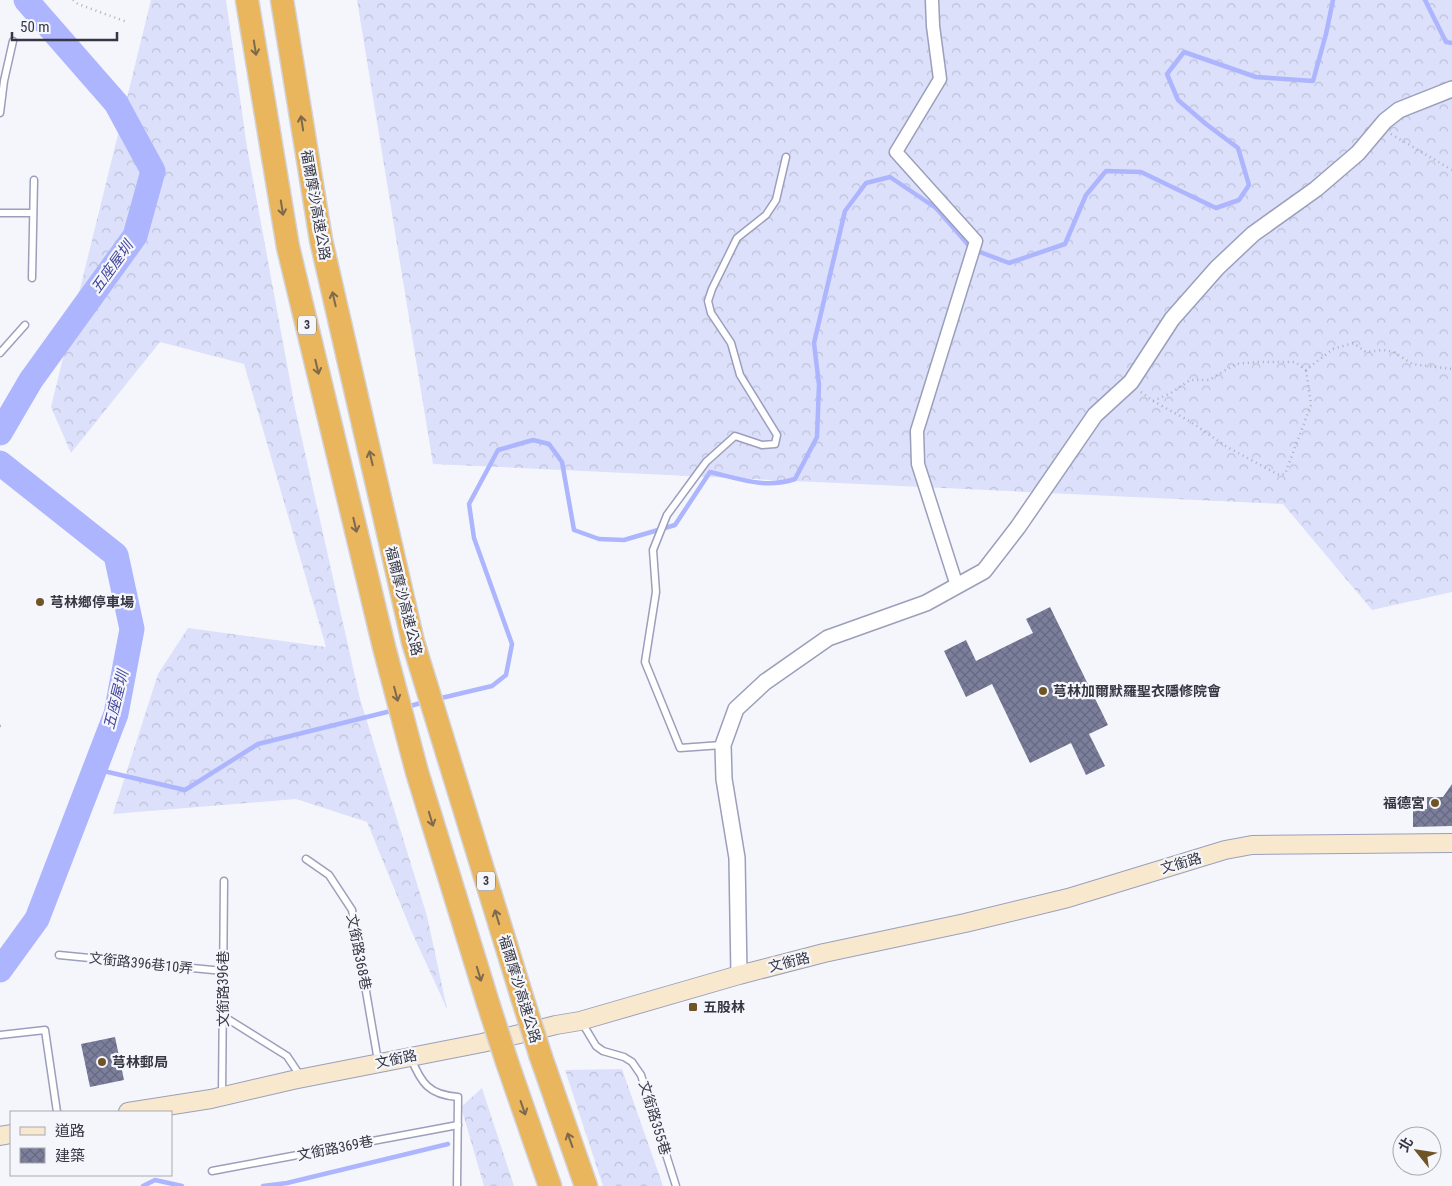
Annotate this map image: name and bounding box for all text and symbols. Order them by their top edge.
scale bar [12,10,118,42]
text: 50 m [20,18,50,36]
one-way arrow [251,40,261,56]
one-way arrow [296,115,306,131]
street label: 福爾摩沙高速公路 [298,148,334,262]
one-way arrow [277,200,287,216]
water label: 五座屋圳 [87,236,138,297]
one-way arrow [329,292,338,308]
road number: 3 [298,316,316,334]
one-way arrow [313,359,322,375]
one-way arrow [366,450,375,466]
one-way arrow [351,517,360,533]
street label: 福爾摩沙高速公路 [383,545,425,657]
place label: 芎林鄉停車場 [50,594,134,610]
marker: 芎林鄉停車場 [34,596,46,608]
water label: 五座屋圳 [100,667,132,731]
place label: 芎林加爾默羅聖衣隱修院會 [1053,683,1221,699]
marker: 芎林加爾默羅聖衣隱修院會 [1037,685,1049,697]
one-way arrow [392,686,401,702]
place label: 福德宮 [1383,795,1425,811]
marker: 福德宮 [1429,797,1441,809]
one-way arrow [427,811,437,827]
street label: 文銜路 [1159,850,1203,876]
road number: 3 [477,871,495,890]
one-way arrow [492,909,502,925]
street label: 文銜路368巷 [344,913,374,991]
street label: 福爾摩沙高速公路 [496,933,544,1045]
street label: 文銜路 [767,949,811,975]
street label: 文銜路396巷10弄 [88,950,194,976]
street label: 文銜路396巷 [215,951,231,1027]
one-way arrow [475,966,485,982]
place label: 五股林 [703,999,745,1015]
marker: 五股林 [687,1001,699,1013]
street label: 文銜路 [374,1047,418,1071]
place label: 芎林郵局 [112,1054,168,1070]
marker: 芎林郵局 [96,1056,108,1068]
street label: 文銜路355巷 [636,1079,674,1157]
one-way arrow [519,1100,528,1115]
legend [10,1111,172,1176]
text: 道路 [55,1122,85,1140]
north arrow [1392,1126,1442,1176]
street label: 文銜路369巷 [296,1133,374,1163]
one-way arrow [565,1133,574,1148]
text: 北 [1395,1134,1416,1155]
text: 建築 [55,1147,85,1165]

